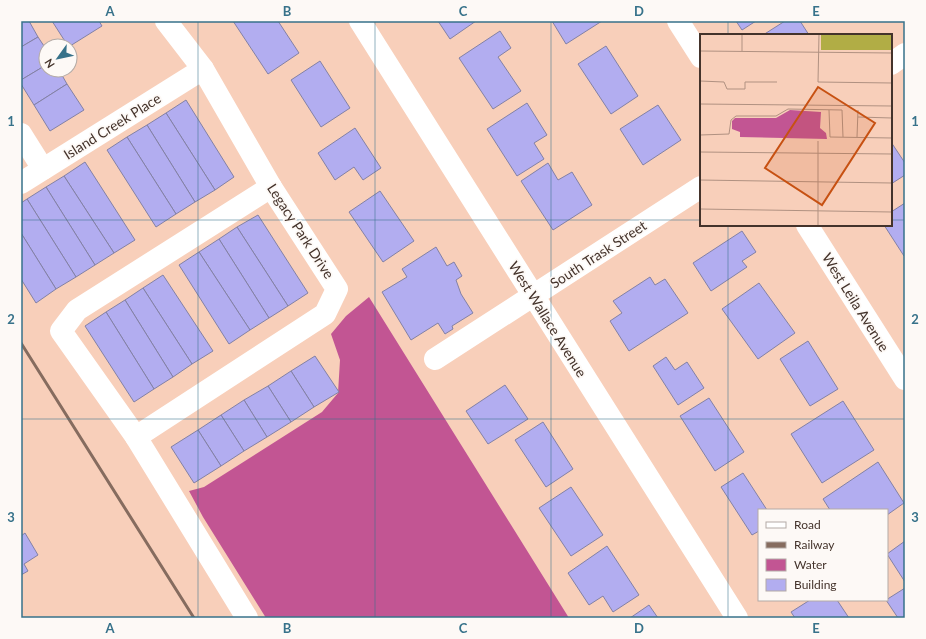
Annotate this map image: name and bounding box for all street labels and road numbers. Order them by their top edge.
street label: Island Creek Place [60,89,164,163]
street label: Legacy Park Drive [264,180,338,282]
street label: South Trask Street [547,216,649,292]
street label: West Leila Avenue [819,250,893,354]
street label: West Wallace Avenue [505,258,591,380]

